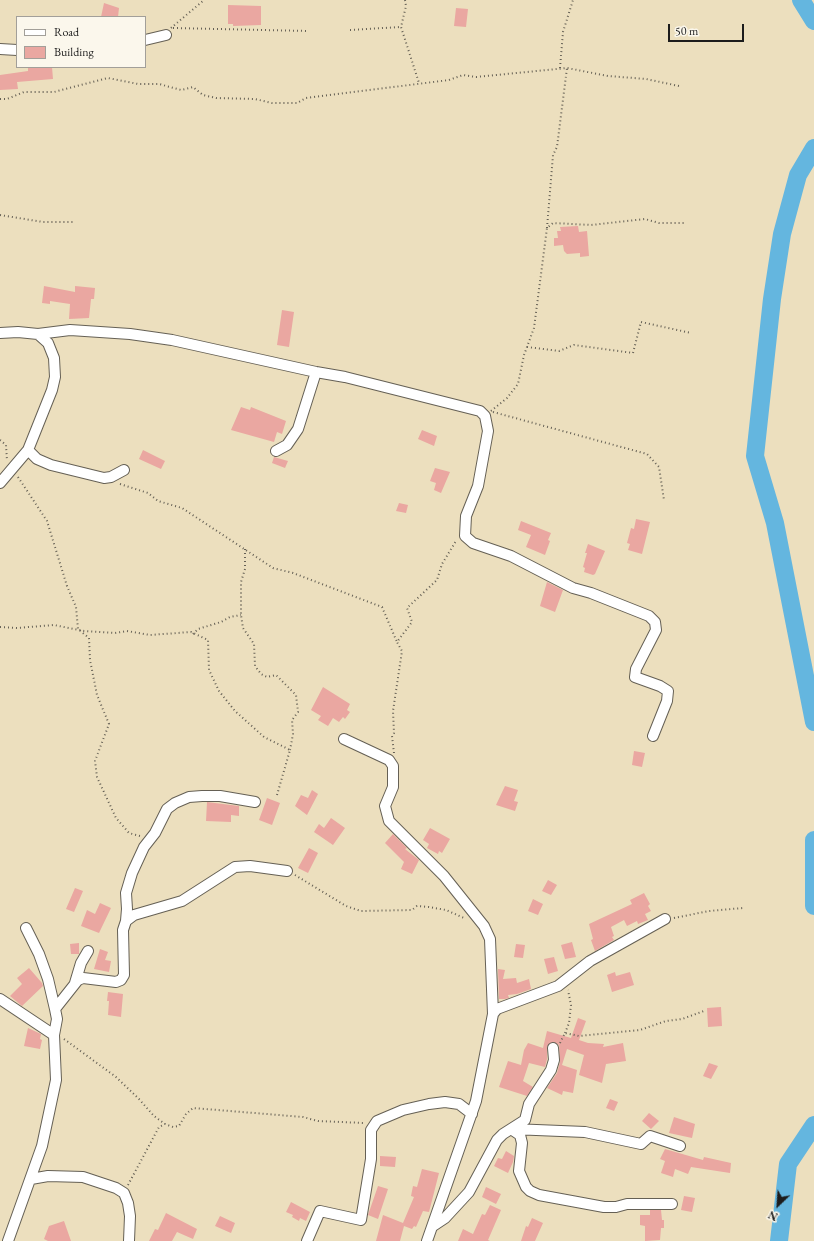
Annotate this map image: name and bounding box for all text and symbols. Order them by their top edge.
legend [16,16,146,68]
scale bar [670,16,746,42]
text: 50 m [675,23,698,39]
text: Road [54,24,79,40]
text: Building [54,44,94,60]
north arrow [758,1185,798,1225]
text: N [766,1208,780,1224]

